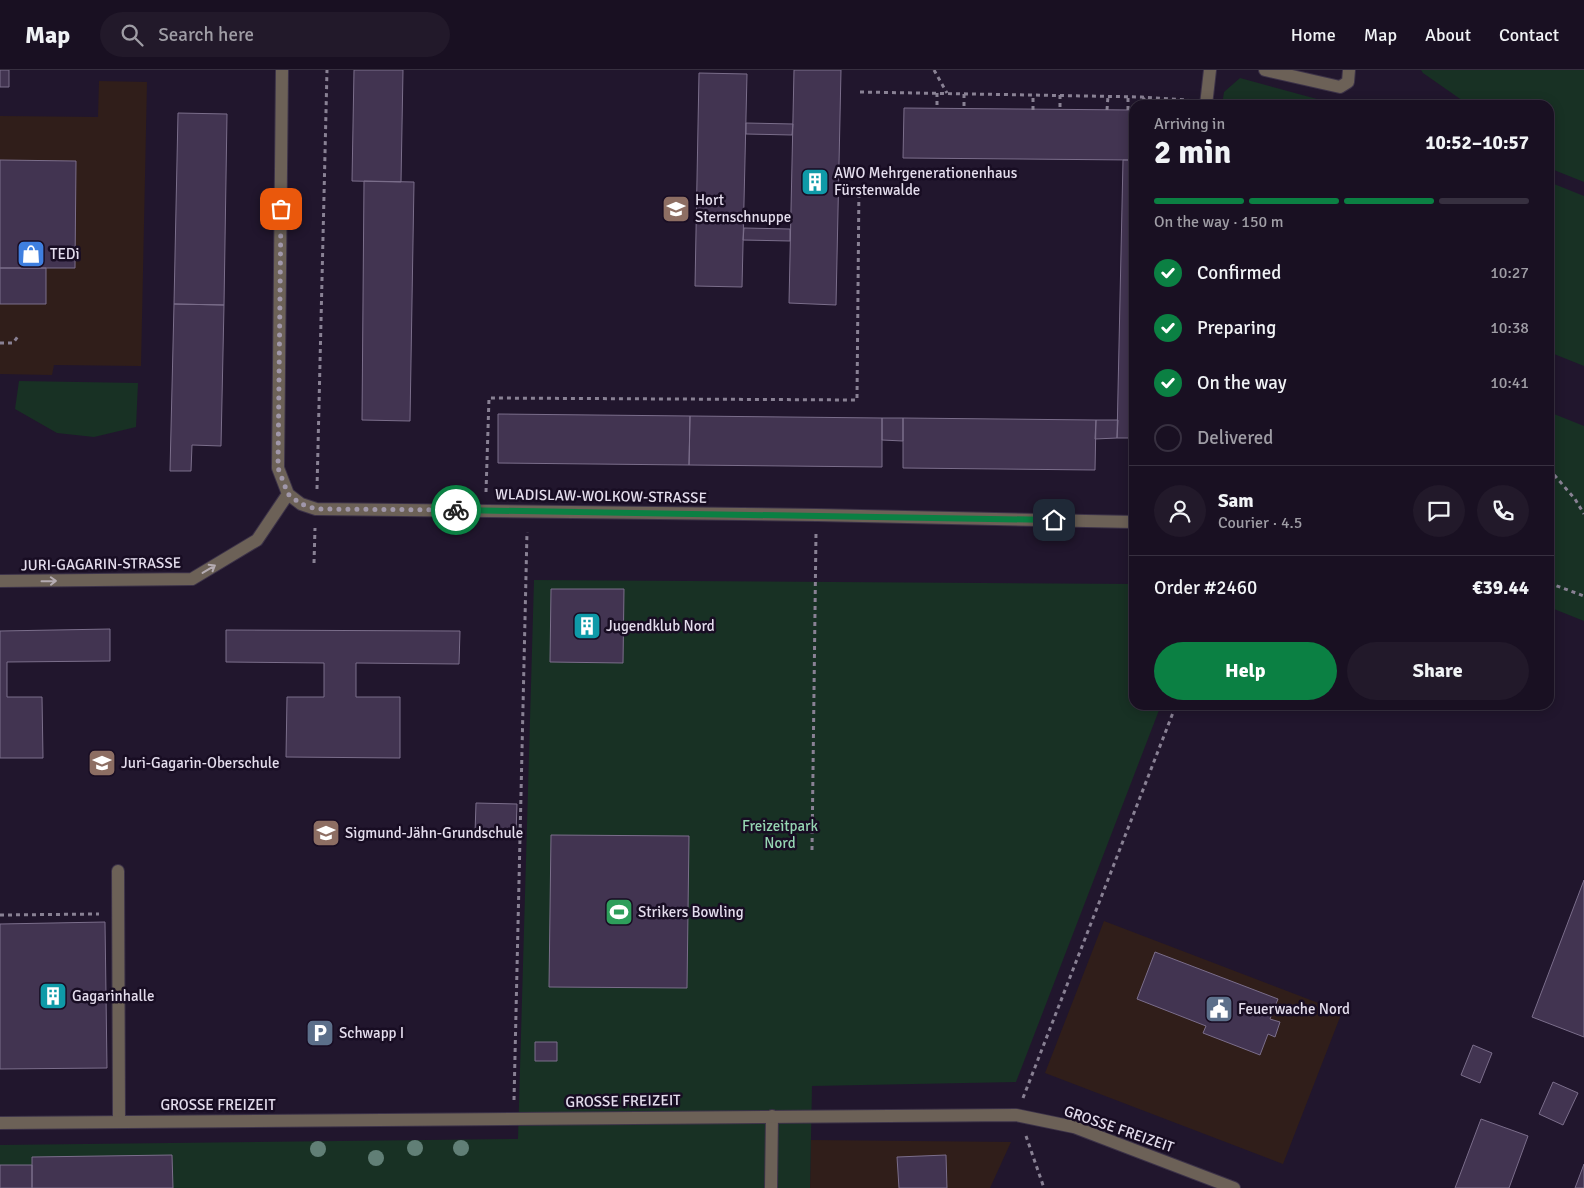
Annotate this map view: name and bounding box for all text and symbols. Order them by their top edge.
search box [100,12,450,57]
text: Map [25,20,70,50]
icon: search [118,21,146,49]
text: Search here [158,23,254,47]
text: Home [1291,24,1336,46]
text: Map [1364,24,1397,46]
text: About [1425,24,1471,46]
text: Contact [1499,24,1559,46]
text: Arriving in [1154,114,1225,134]
text: 10:52–10:57 [1425,131,1529,155]
text: 2 min [1154,133,1231,172]
place label: AWO Mehrgenerationenhaus Fürstenwalde [834,164,1018,199]
building icon: AWO Mehrgenerationenhaus Fürstenwalde [800,167,830,197]
pin [260,188,302,230]
place label: Hort Sternschnuppe [695,191,791,226]
school or university icon: Hort Sternschnuppe [661,194,691,224]
icon: bag [267,195,295,223]
text: On the way · 150 m [1154,212,1284,232]
shop icon: TEDi [16,239,46,269]
place label: TEDi [50,245,80,263]
icon: check [1154,259,1182,287]
text: Confirmed [1197,261,1281,285]
text: 10:27 [1490,263,1529,283]
icon: check [1154,314,1182,342]
text: Preparing [1197,316,1276,340]
text: 10:38 [1490,318,1529,338]
icon: check [1154,369,1182,397]
text: On the way [1197,371,1287,395]
text: 10:41 [1490,373,1529,393]
text: Delivered [1197,426,1273,450]
courier [431,485,481,535]
street label: WLADISLAW-WOLKOW-STRASSE [495,485,707,507]
button: person [1154,485,1206,537]
button: chat [1413,485,1465,537]
button: phone [1477,485,1529,537]
text: Sam [1218,489,1254,513]
icon: bike [442,496,470,524]
pin [1033,499,1075,541]
icon: home [1040,506,1068,534]
text: Courier · 4.5 [1218,513,1302,533]
street label: JURI-GAGARIN-STRASSE [21,554,181,574]
one-way arrow [201,563,215,573]
one-way arrow [40,576,56,586]
text: Order #2460 [1154,576,1257,600]
text: €39.44 [1472,576,1529,600]
building icon: Jugendklub Nord [572,611,602,641]
place label: Jugendklub Nord [606,617,715,635]
button: Help [1154,642,1337,700]
button: Share [1347,642,1529,700]
school or university icon: Juri-Gagarin-Oberschule [87,748,117,778]
place label: Juri-Gagarin-Oberschule [121,754,280,772]
park label: Freizeitpark Nord [742,817,819,852]
school or university icon: Sigmund-Jähn-Grundschule [311,818,341,848]
place label: Sigmund-Jähn-Grundschule [345,824,523,842]
sports icon: Strikers Bowling [604,897,634,927]
place label: Strikers Bowling [638,903,744,921]
building icon: Gagarinhalle [38,981,68,1011]
place label: Gagarinhalle [72,987,155,1005]
public building icon: Feuerwache Nord [1204,994,1234,1024]
place label: Feuerwache Nord [1238,1000,1350,1018]
parking icon: Schwapp I [305,1018,335,1048]
place label: Schwapp I [339,1024,404,1042]
street label: GROSSE FREIZEIT [565,1091,681,1111]
street label: GROSSE FREIZEIT [160,1096,276,1114]
street label: GROSSE FREIZEIT [1062,1102,1177,1156]

